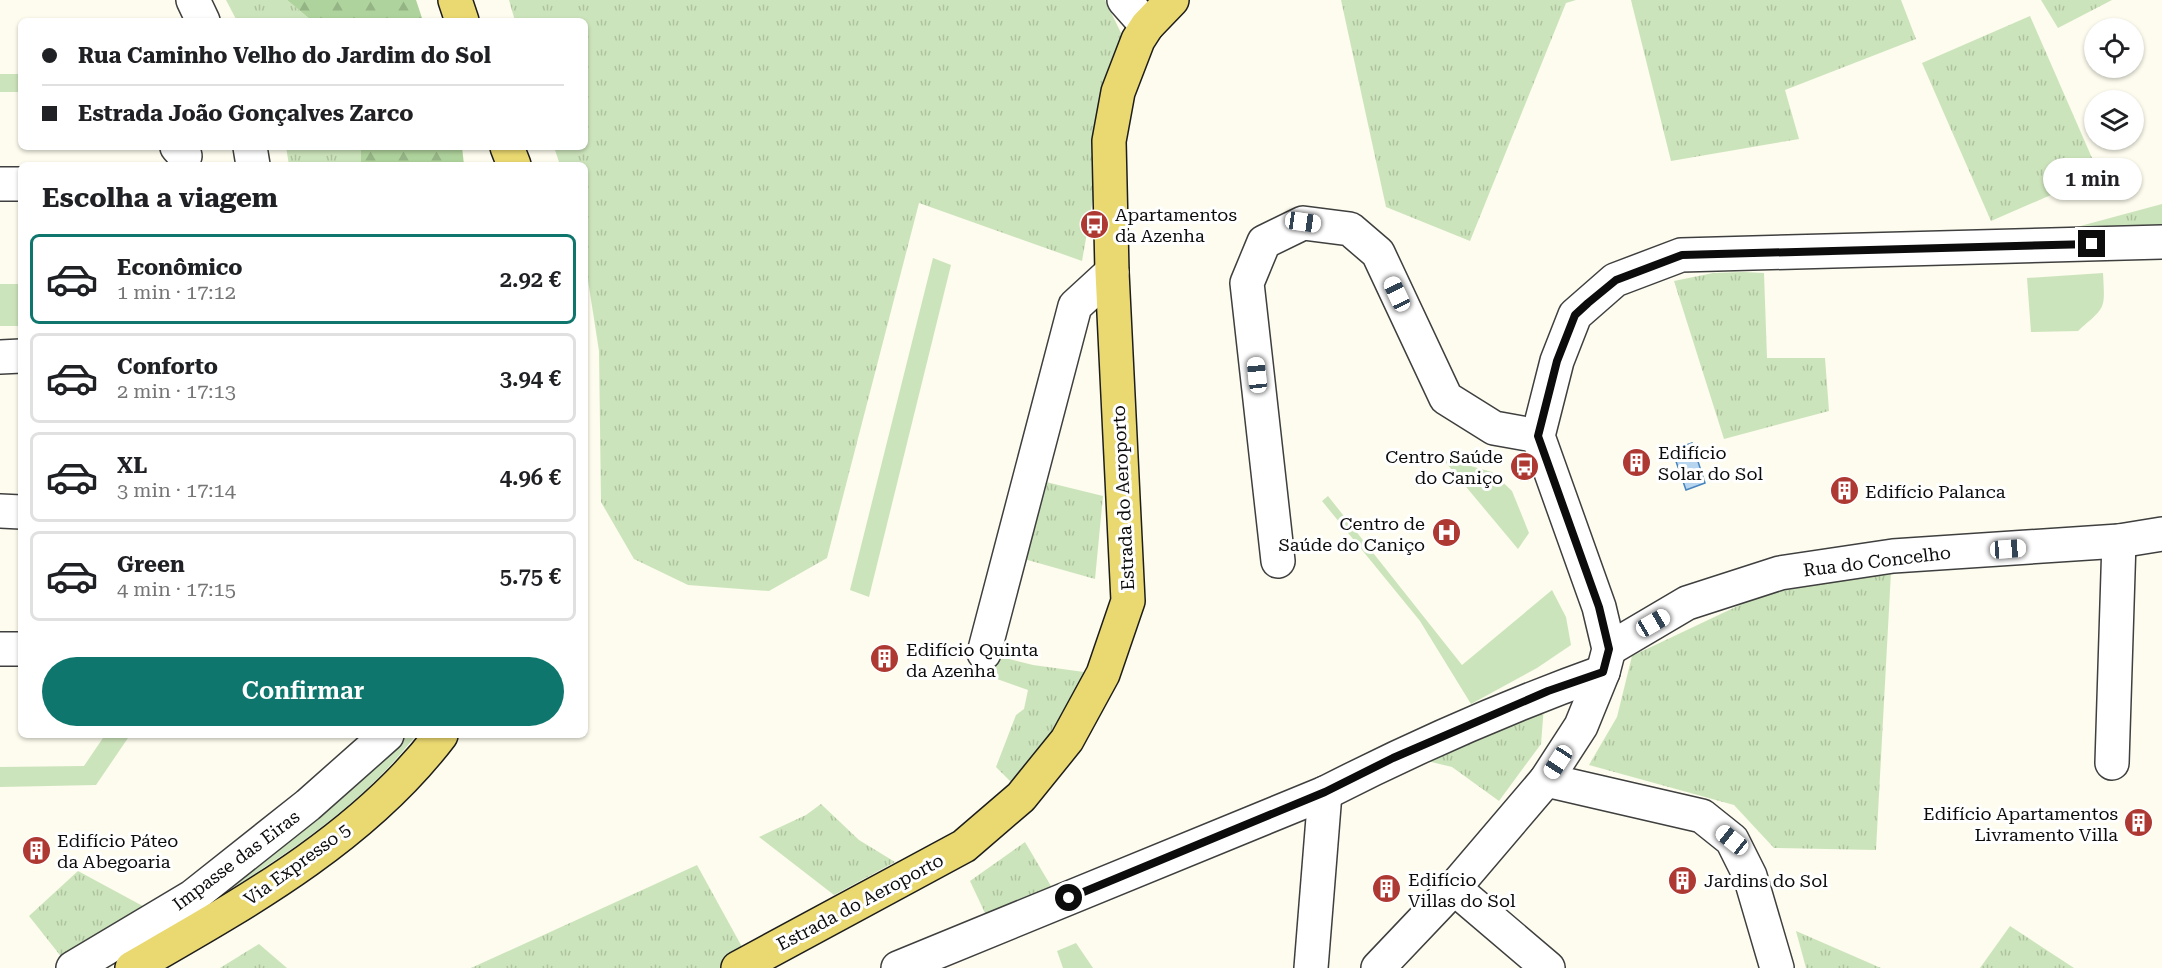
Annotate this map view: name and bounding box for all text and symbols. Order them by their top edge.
map controls [2084,18,2144,150]
button: locate [2084,18,2144,78]
text: Rua Caminho Velho do Jardim do Sol [78,43,491,68]
button: layers [2084,90,2144,150]
text: Estrada João Gonçalves Zarco [78,101,413,126]
callout: 1 min [2042,157,2142,199]
text: 1 min [2065,167,2120,191]
text: Escolha a viagem [42,182,278,214]
place label: Apartamentos da Azenha [1115,204,1237,246]
bus stop icon: Apartamentos da Azenha [1078,208,1110,240]
car [1284,211,1322,233]
route end [2078,230,2105,257]
icon: car [45,252,99,306]
text: Econômico [117,255,243,280]
text: 2.92 € [500,267,561,292]
car [1381,274,1413,314]
text: 1 min · 17:12 [117,280,236,304]
icon: car [45,351,99,405]
text: Conforto [117,354,218,379]
car [1246,356,1268,394]
text: 3.94 € [500,366,561,391]
text: 2 min · 17:13 [117,379,236,403]
street label: Estrada do Aeroporto [1108,405,1138,591]
place label: Edifício Solar do Sol [1658,442,1763,484]
place label: Centro Saúde do Caniço [1385,446,1503,488]
building icon: Edifício Solar do Sol [1621,446,1653,478]
icon: car [45,450,99,504]
bus stop icon: Centro Saúde do Caniço [1508,450,1540,482]
text: XL [117,453,147,478]
text: 4.96 € [500,465,561,490]
building icon: Edifício Palanca [1828,475,1860,507]
text: 3 min · 17:14 [117,478,236,502]
place label: Edifício Palanca [1865,481,2006,502]
place label: Centro de Saúde do Caniço [1279,513,1425,555]
hospital icon: Centro de Saúde do Caniço [1430,517,1462,549]
car [1989,539,2027,559]
street label: Rua do Concelho [1802,542,1952,580]
icon: car [45,549,99,603]
text: Green [117,552,185,577]
text: 5.75 € [500,564,561,589]
text: 4 min · 17:15 [117,577,236,601]
car [1633,606,1673,640]
place label: Edifício Quinta da Azenha [906,639,1039,681]
building icon: Edifício Quinta da Azenha [869,643,901,675]
button: Confirmar [42,657,564,726]
car [1541,742,1575,782]
place label: Edifício Apartamentos Livramento Villa [1923,803,2118,845]
street label: Impasse das Eiras [169,806,303,914]
building icon: Edifício Apartamentos Livramento Villa [2123,807,2155,839]
street label: Via Expresso 5 [240,818,354,910]
car [1712,822,1752,858]
place label: Edifício Páteo da Abegoaria [57,830,178,872]
building icon: Edifício Páteo da Abegoaria [20,834,52,866]
street label: Estrada do Aeroporto [773,849,947,955]
building icon: Jardins do Sol [1667,864,1699,896]
place label: Edifício Villas do Sol [1408,869,1516,911]
place label: Jardins do Sol [1704,870,1828,891]
building icon: Edifício Villas do Sol [1371,873,1403,905]
route start [1055,884,1082,911]

